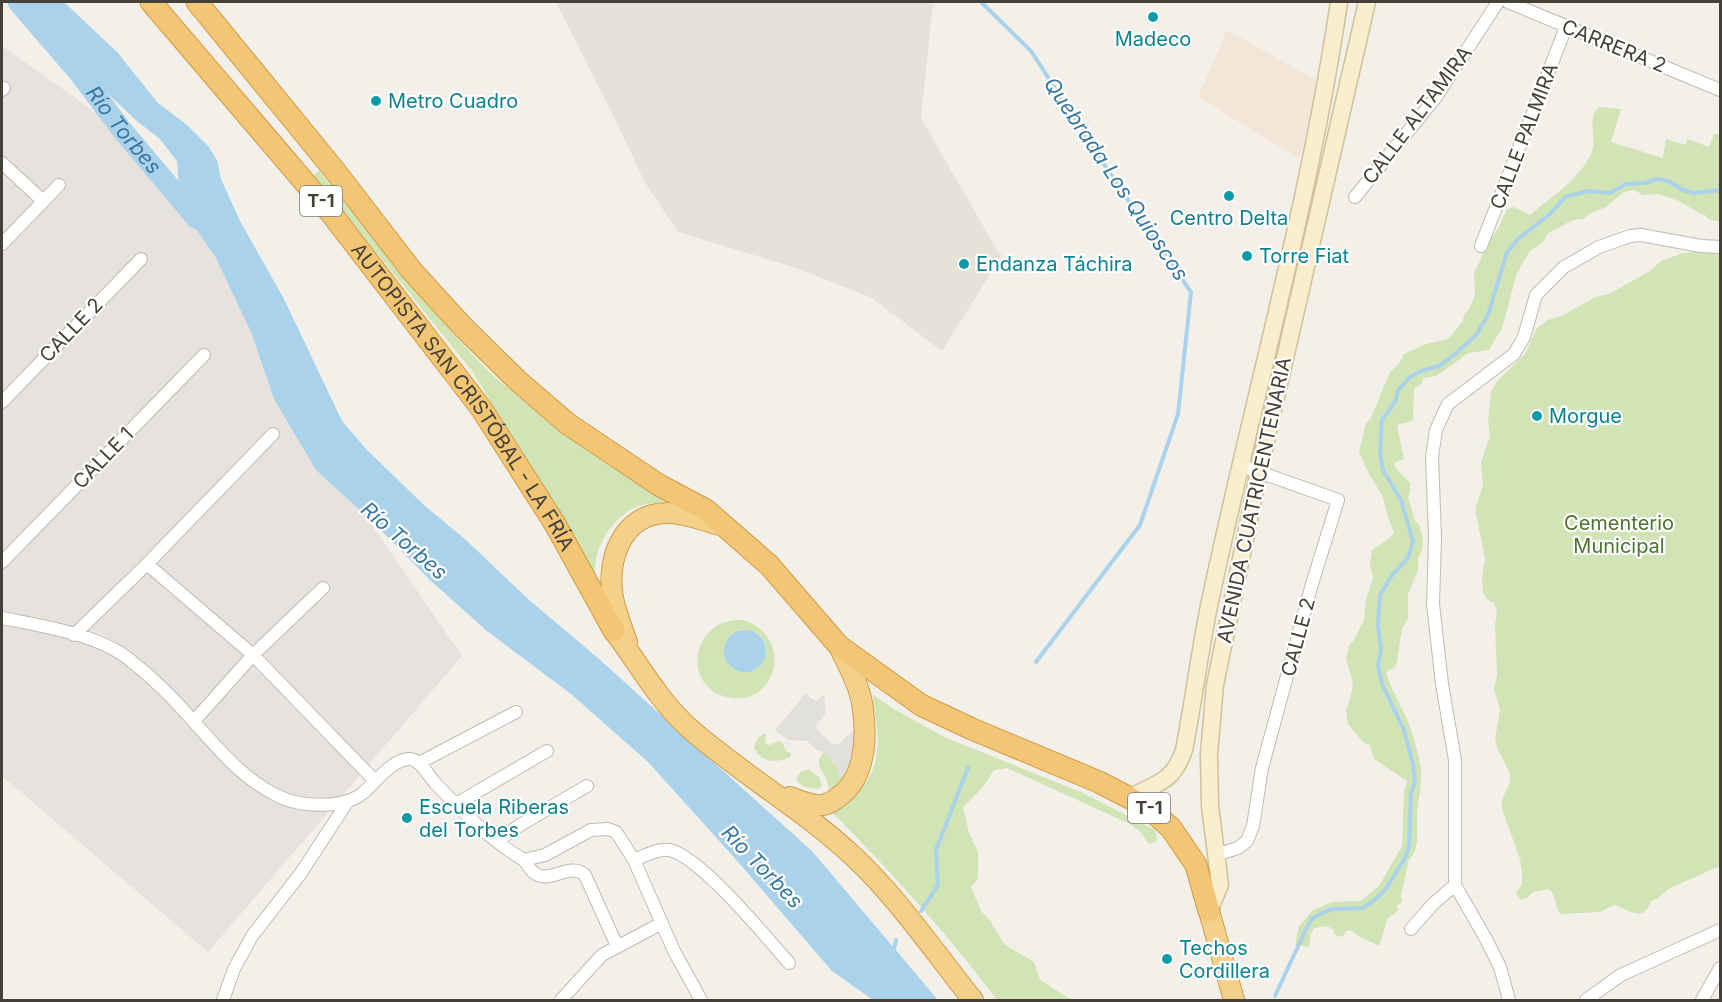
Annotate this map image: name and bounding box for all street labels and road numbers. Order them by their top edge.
street label: CARRERA 2 [1558,14,1670,78]
street label: CALLE ALTAMIRA [1357,41,1477,189]
street label: CALLE PALMIRA [1485,59,1563,213]
road number: T-1 [300,186,342,216]
street label: AUTOPISTA SAN CRISTÓBAL - LA FRÍA [346,238,580,555]
street label: CALLE 2 [34,293,108,367]
street label: AVENIDA CUATRICENTENARIA [1212,355,1296,645]
street label: CALLE 1 [68,422,138,494]
street label: CALLE 2 [1276,595,1320,679]
road number: T-1 [1128,793,1170,823]

